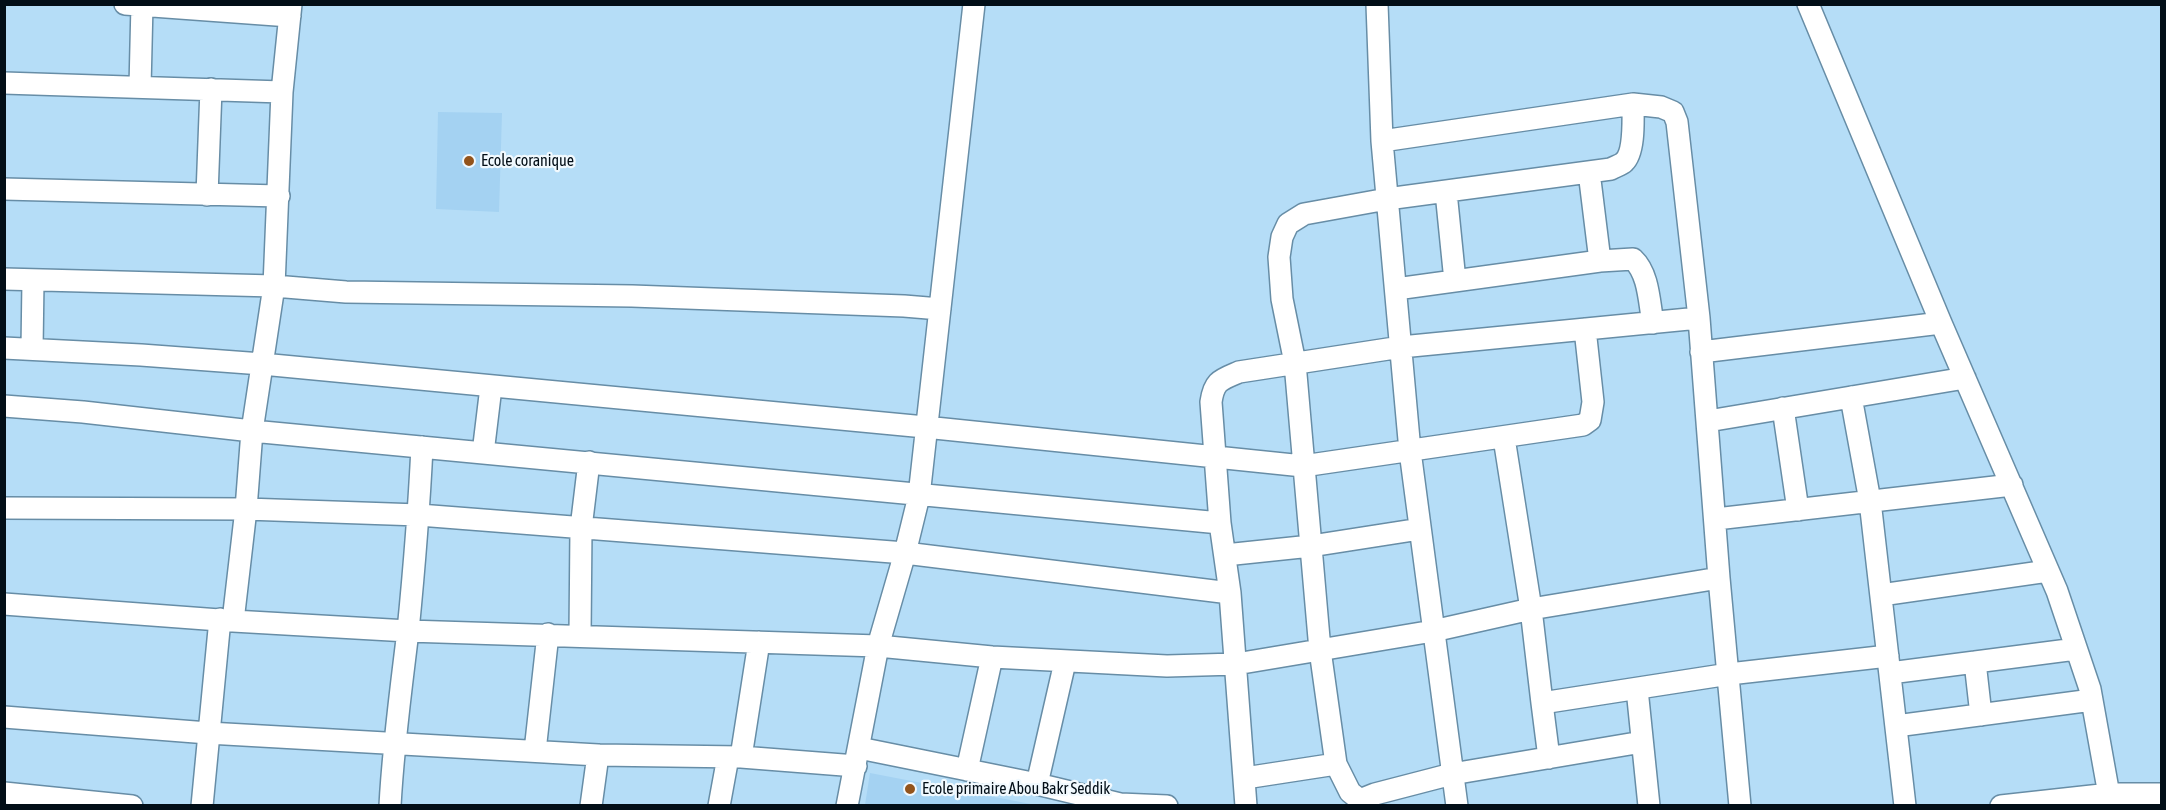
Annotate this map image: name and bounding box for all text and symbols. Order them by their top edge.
place label: Ecole coranique [481,151,574,171]
marker: Ecole coranique [462,154,476,168]
place label: Ecole primaire Abou Bakr Seddik [922,779,1110,799]
marker: Ecole primaire Abou Bakr Seddik [903,782,917,796]

